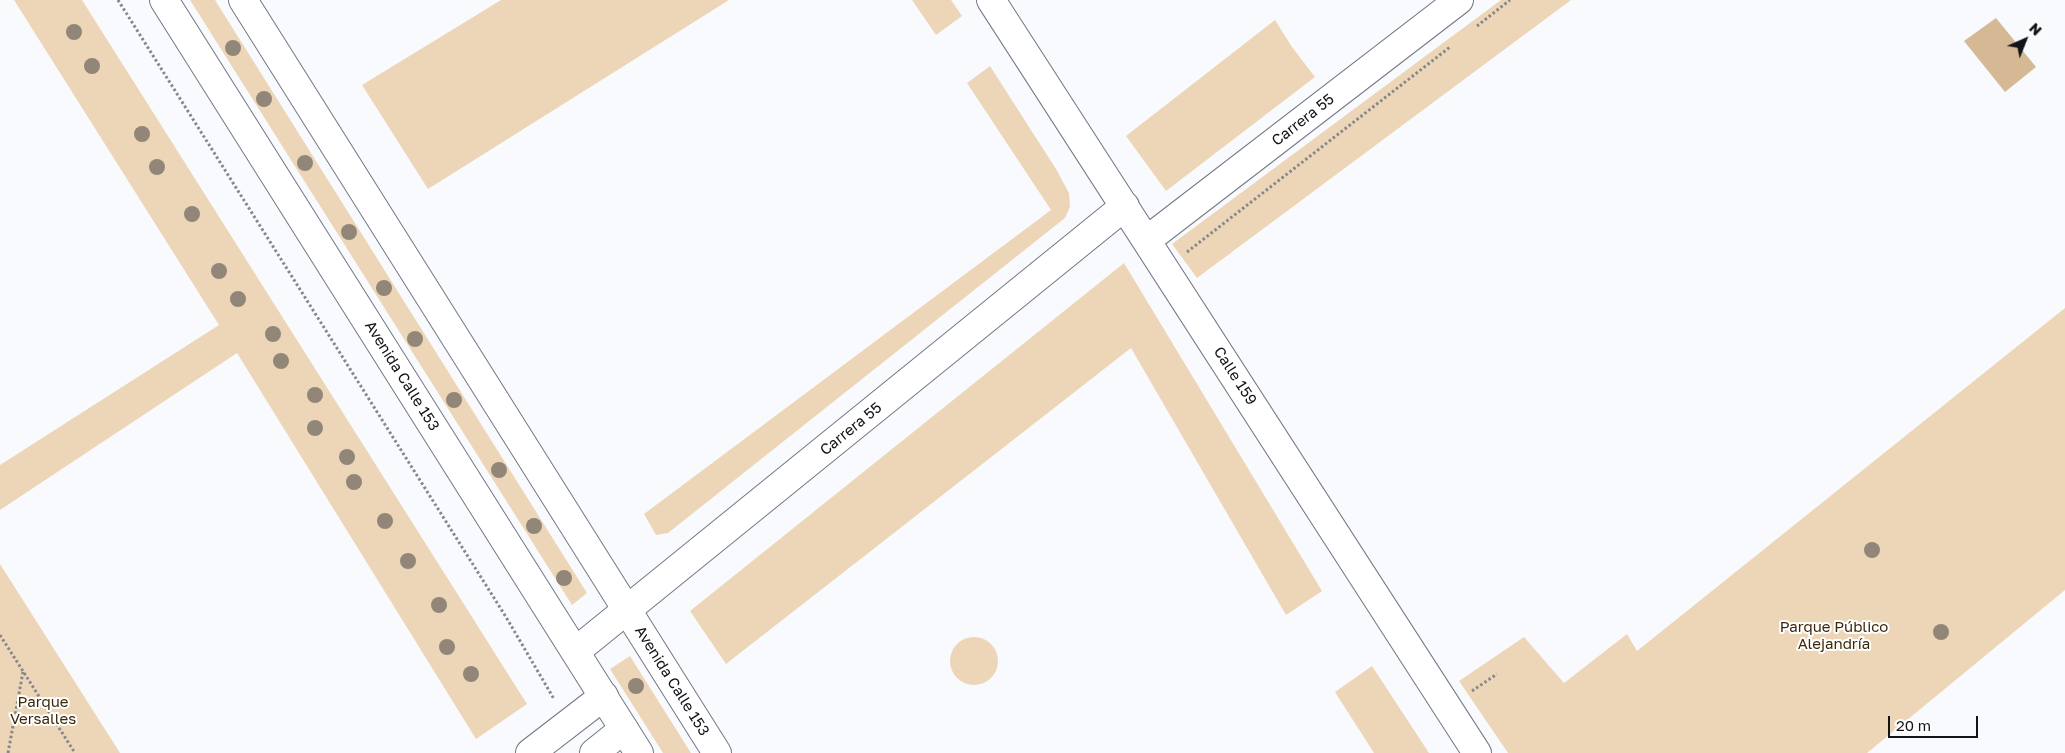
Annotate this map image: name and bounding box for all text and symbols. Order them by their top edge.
north arrow [2000,15,2050,65]
text: N [2026,19,2045,39]
street label: Carrera 55 [1268,90,1338,150]
street label: Avenida Calle 153 [361,318,443,434]
street label: Calle 159 [1210,344,1260,408]
street label: Carrera 55 [816,399,886,459]
park label: Parque Público Alejandría [1780,618,1888,653]
street label: Avenida Calle 153 [631,623,713,739]
park label: Parque Versalles [10,693,76,728]
scale bar [1890,706,1980,738]
text: 20 m [1896,716,1931,734]

